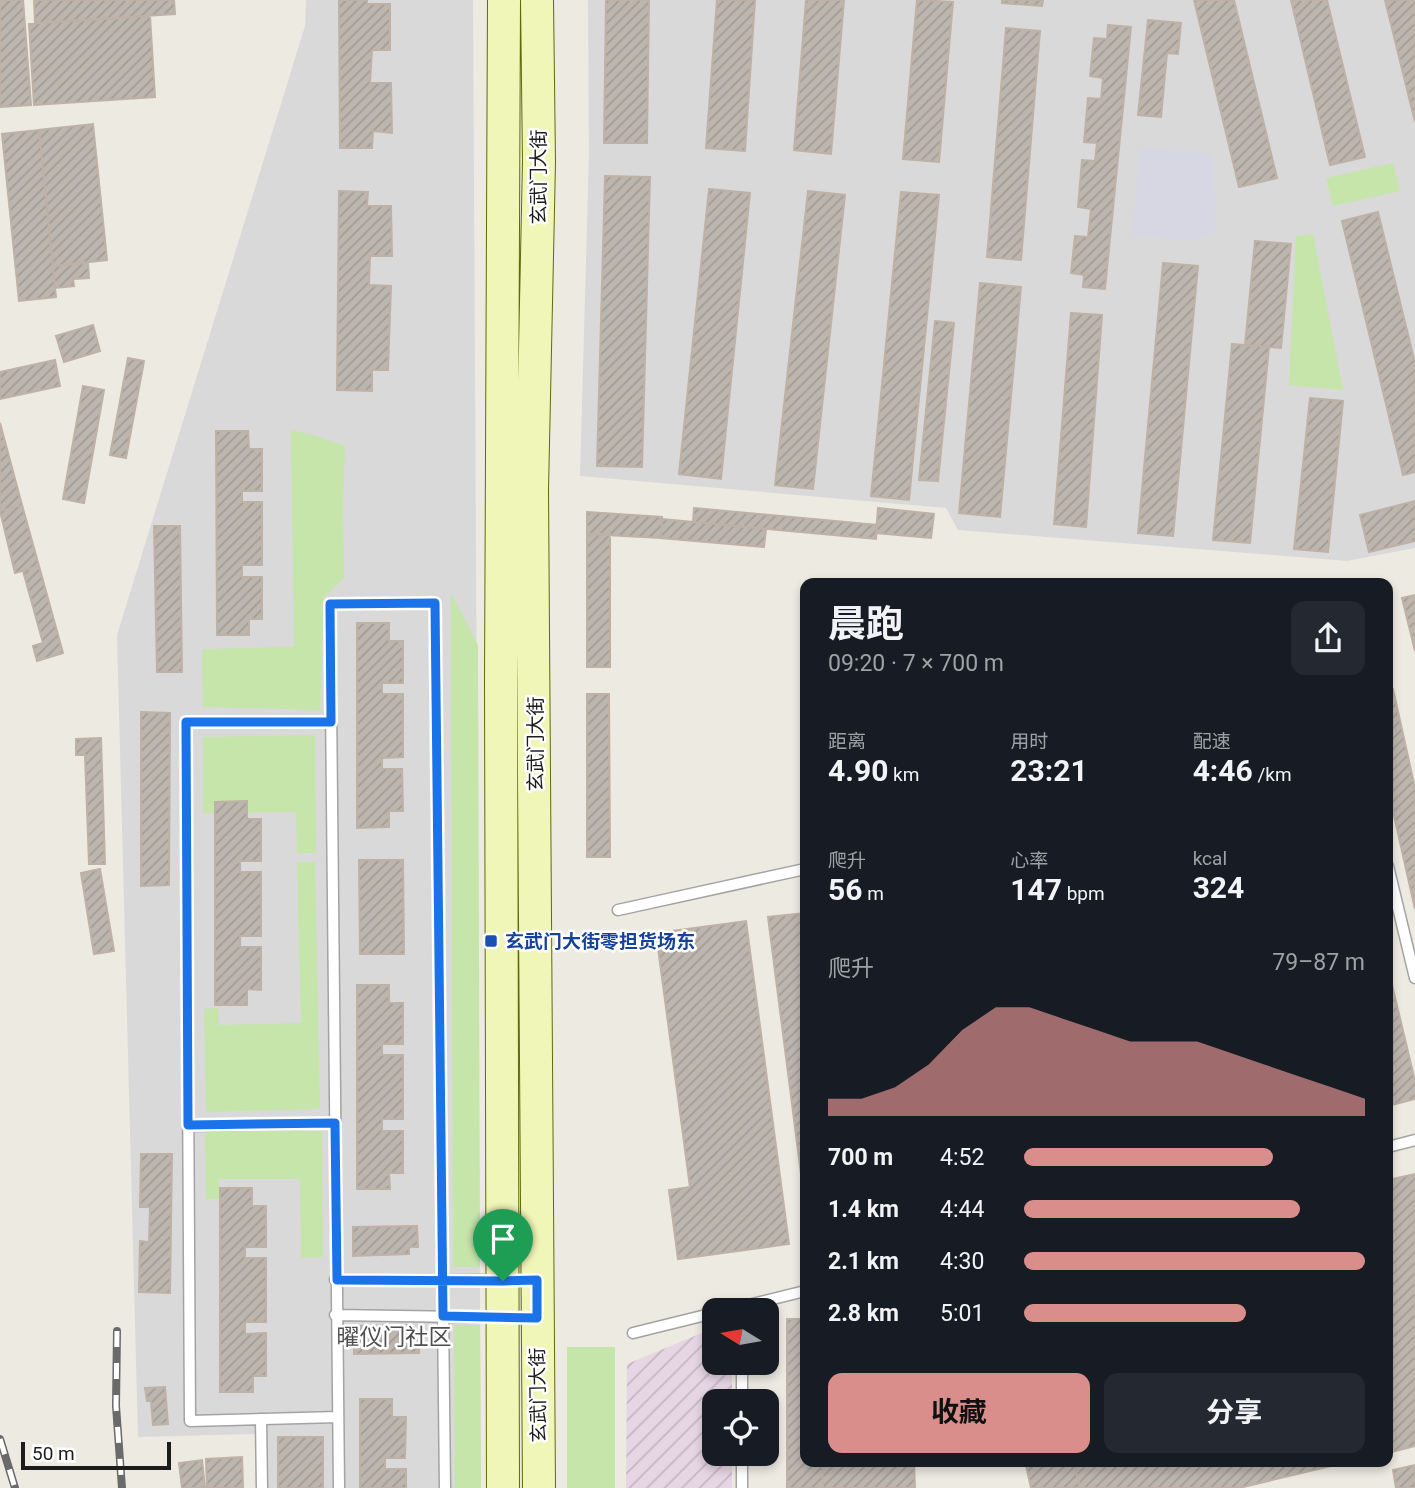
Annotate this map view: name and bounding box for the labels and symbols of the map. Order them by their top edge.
street label: 玄武门大街 [527,129,550,225]
street label: 玄武门大街 [524,696,547,792]
place label: 玄武门大街零担货场东 [505,930,695,953]
marker: 玄武门大街零担货场东 [483,933,499,949]
pin [473,1209,533,1281]
north arrow [702,1298,779,1376]
district label: 曜仪门社区 [337,1324,452,1351]
street label: 玄武门大街 [526,1347,550,1443]
scale bar [21,1439,172,1471]

